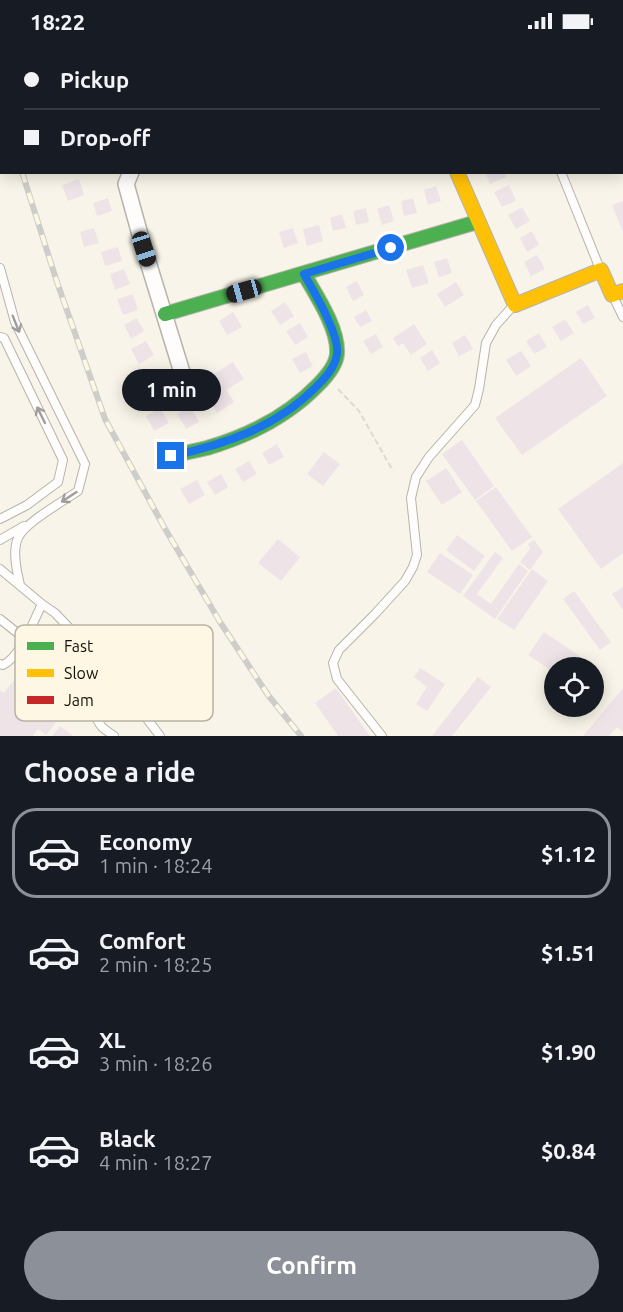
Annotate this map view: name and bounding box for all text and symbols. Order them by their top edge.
text: 18:22 [30,9,85,34]
text: Pickup [60,67,129,92]
text: Drop-off [60,125,150,150]
car [130,229,158,269]
route start [377,234,404,261]
car [224,277,264,305]
one-way arrow [11,314,22,332]
callout: 1 min [122,369,220,411]
text: 1 min [146,378,197,401]
one-way arrow [35,406,46,424]
route end [157,442,184,469]
one-way arrow [61,491,78,503]
legend [15,625,213,721]
text: Fast [64,637,94,655]
map controls [544,657,604,717]
button: locate [544,657,604,717]
text: Slow [64,664,99,682]
text: Jam [64,691,94,709]
text: Choose a ride [24,757,196,787]
icon: car [27,826,81,880]
text: Economy [99,829,192,854]
text: $1.12 [541,841,596,866]
text: 1 min · 18:24 [99,854,213,877]
icon: car [27,925,81,979]
text: Comfort [99,928,186,953]
text: $1.51 [541,940,596,965]
text: 2 min · 18:25 [99,953,213,976]
icon: car [27,1024,81,1078]
text: XL [99,1027,126,1052]
text: $1.90 [541,1039,596,1064]
text: 3 min · 18:26 [99,1052,213,1075]
icon: car [27,1123,81,1177]
text: Black [99,1126,156,1151]
text: $0.84 [541,1138,596,1163]
text: 4 min · 18:27 [99,1151,213,1174]
button: Confirm [24,1231,599,1300]

